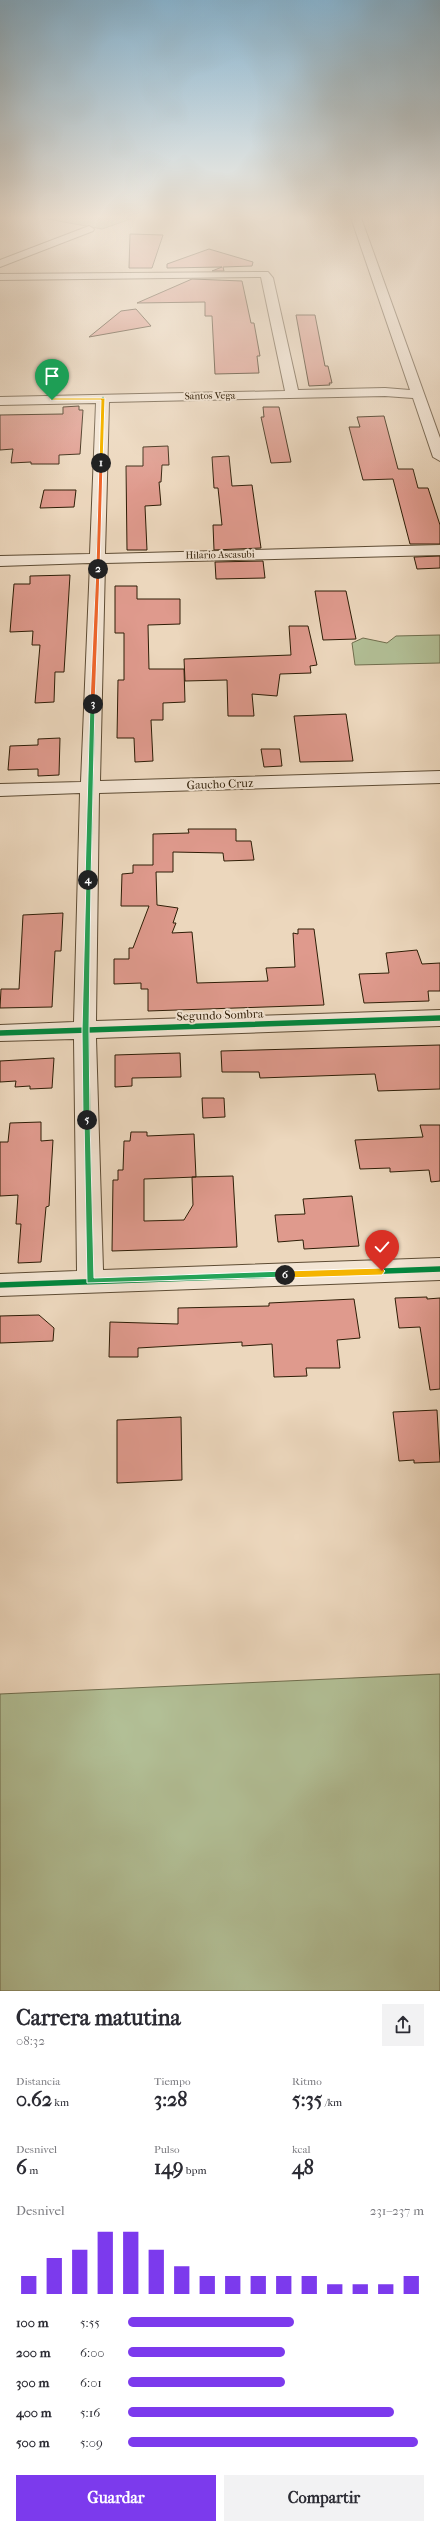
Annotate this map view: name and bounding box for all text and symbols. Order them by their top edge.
pin [35,359,69,400]
icon: arrive [41,365,63,387]
street label: Santos Vega [184,390,236,402]
pin: 1 [91,453,111,473]
text: 1 [99,456,103,469]
street label: Hilario Ascasubi [185,548,255,562]
pin: 2 [88,559,108,579]
text: 2 [95,562,101,575]
pin: 3 [83,694,103,714]
text: 3 [91,697,95,710]
street label: Gaucho Cruz [186,776,254,792]
pin: 4 [78,870,98,890]
text: 4 [85,873,91,886]
street label: Segundo Sombra [176,1006,264,1024]
pin: 5 [77,1110,97,1130]
text: 5 [85,1113,89,1126]
pin [365,1230,399,1271]
icon: check [371,1236,393,1258]
pin: 6 [275,1265,295,1285]
text: 6 [282,1268,288,1281]
button: share [382,2004,424,2046]
text: Carrera matutina [16,2005,181,2031]
text: 08:32 [16,2033,45,2048]
text: Distancia [16,2075,60,2088]
text: Tiempo [154,2075,191,2088]
text: Ritmo [292,2075,322,2088]
text: 0.62 [16,2088,52,2111]
text: 3:28 [154,2088,187,2111]
text: 5:35 [292,2088,322,2111]
text: km [52,2096,69,2109]
text: /km [322,2096,342,2109]
text: Desnivel [16,2143,57,2156]
text: Pulso [154,2143,180,2156]
text: kcal [292,2143,311,2156]
text: 6 [16,2156,27,2179]
text: 149 [154,2156,183,2179]
text: 48 [292,2156,314,2179]
text: m [27,2164,38,2177]
text: bpm [183,2164,207,2177]
text: Desnivel [16,2203,65,2218]
text: 231–237 m [370,2203,424,2218]
text: 100 m [16,2315,49,2330]
text: 5:55 [80,2315,100,2330]
text: 200 m [16,2345,51,2360]
text: 6:00 [80,2345,105,2360]
text: 300 m [16,2375,49,2390]
text: 6:01 [80,2375,102,2390]
text: 400 m [16,2405,52,2420]
text: 5:16 [80,2405,100,2420]
text: 500 m [16,2435,50,2450]
text: 5:09 [80,2435,103,2450]
button: Guardar [16,2475,216,2521]
button: Compartir [224,2475,424,2521]

